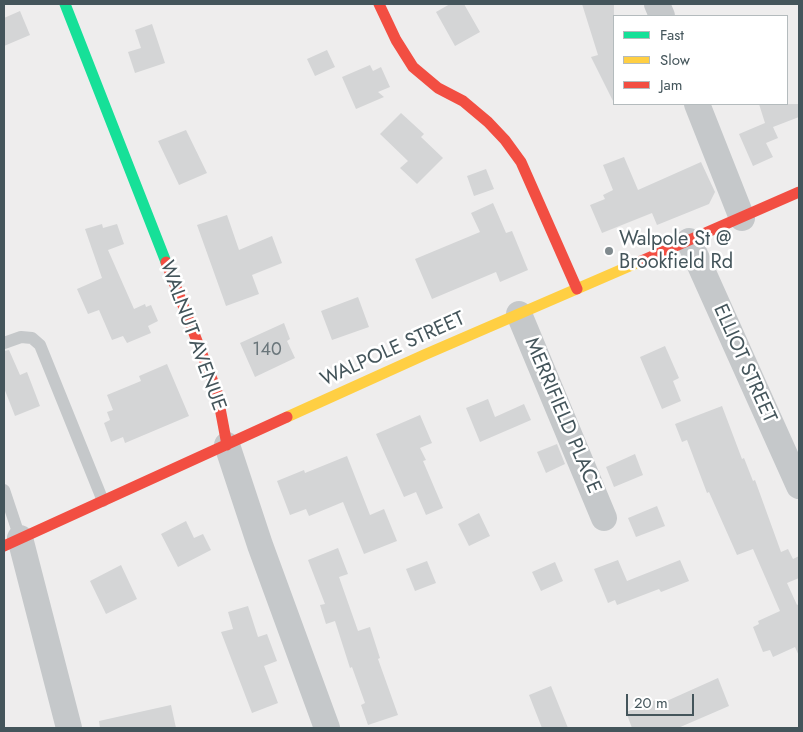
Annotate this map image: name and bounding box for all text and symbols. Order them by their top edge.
legend [613,15,788,105]
text: Fast [660,24,684,46]
text: Slow [660,49,690,71]
text: Jam [660,74,683,96]
place label: Walpole St @ Brookfield Rd [619,228,733,275]
marker: Walpole St @ Brookfield Rd [603,245,615,257]
street label: WALNUT AVENUE [154,258,230,414]
street label: ELLIOT STREET [707,301,781,427]
street label: WALPOLE STREET [317,307,469,393]
street label: MERRIFIELD PLACE [518,335,606,497]
house number: 140 [252,340,282,362]
scale bar [628,684,696,716]
text: 20 m [634,692,668,714]

